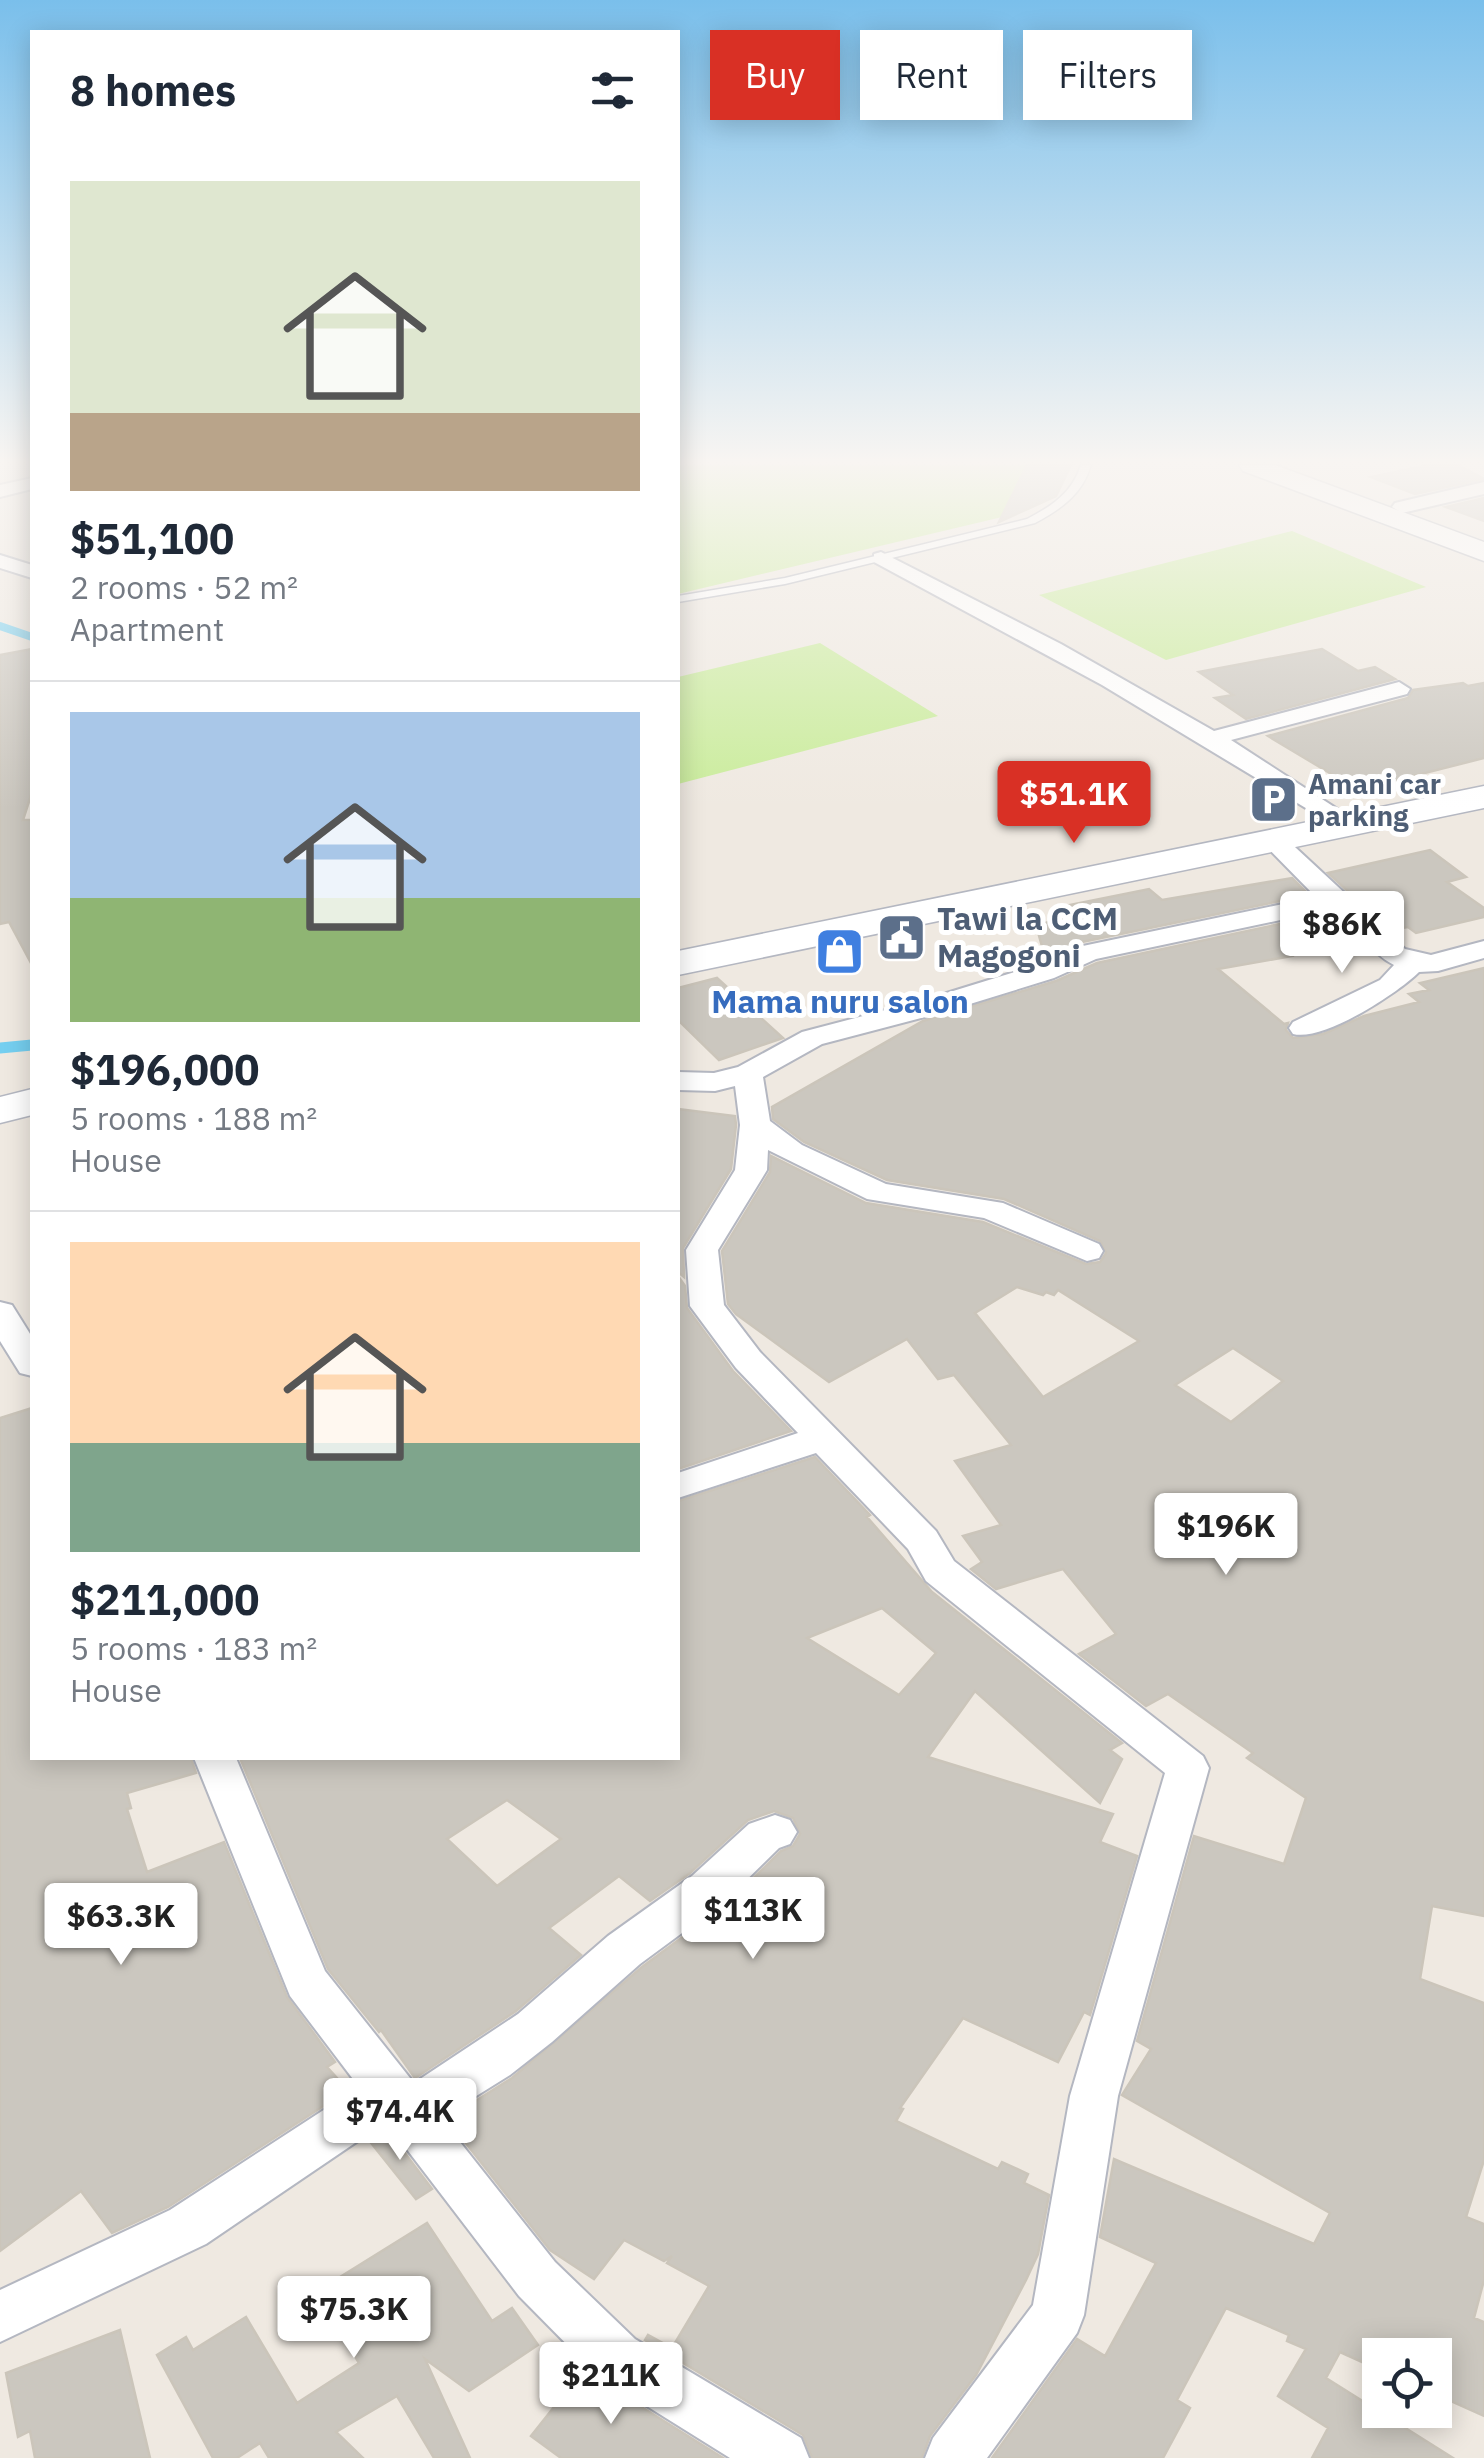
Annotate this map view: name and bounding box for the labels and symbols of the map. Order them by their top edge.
pin: $51.1K [993,761,1155,846]
place label: Amani car parking [1308,765,1441,834]
parking icon: Amani car parking [1247,774,1299,826]
pin: $86K [1283,891,1401,976]
place label: Tawi la CCM Magogoni [937,897,1118,976]
public building icon: Tawi la CCM Magogoni [876,911,928,963]
shop icon: Mama nuru salon [814,926,866,978]
place label: Mama nuru salon [711,980,969,1022]
pin: $196K [1156,1493,1296,1578]
pin: $113K [683,1877,823,1962]
pin: $63.3K [40,1883,202,1968]
pin: $74.4K [319,2078,481,2163]
pin: $75.3K [273,2276,435,2361]
pin: $211K [541,2342,681,2427]

